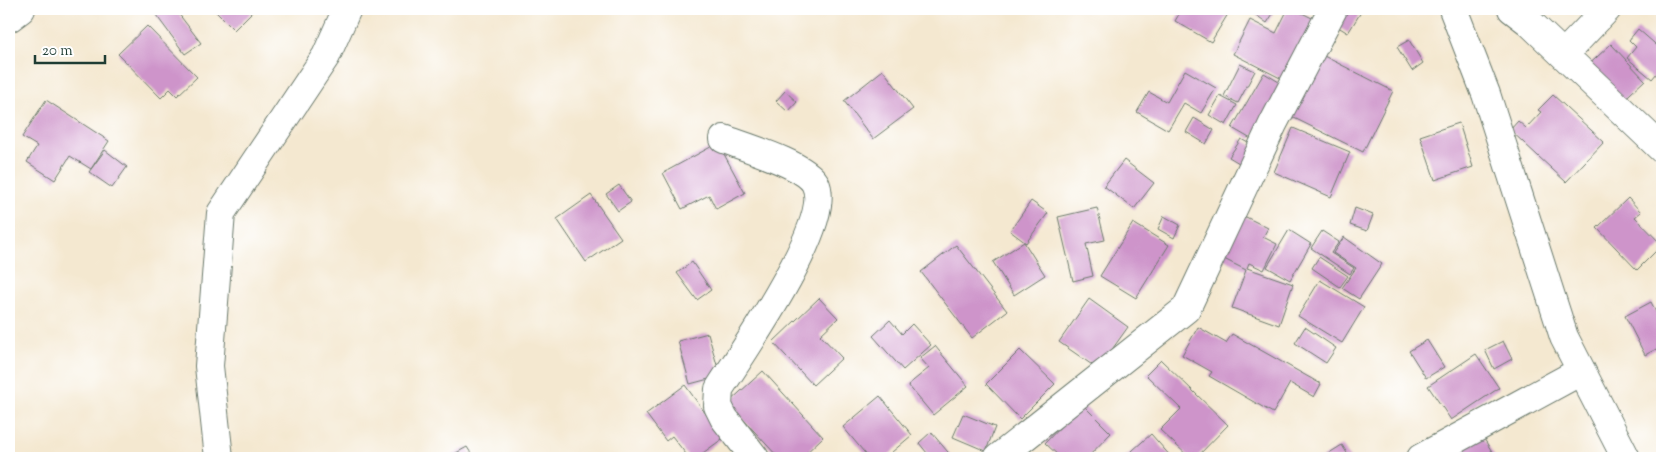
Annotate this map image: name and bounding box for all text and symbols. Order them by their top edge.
scale bar [35,32,105,64]
text: 20 m [42,41,73,62]

